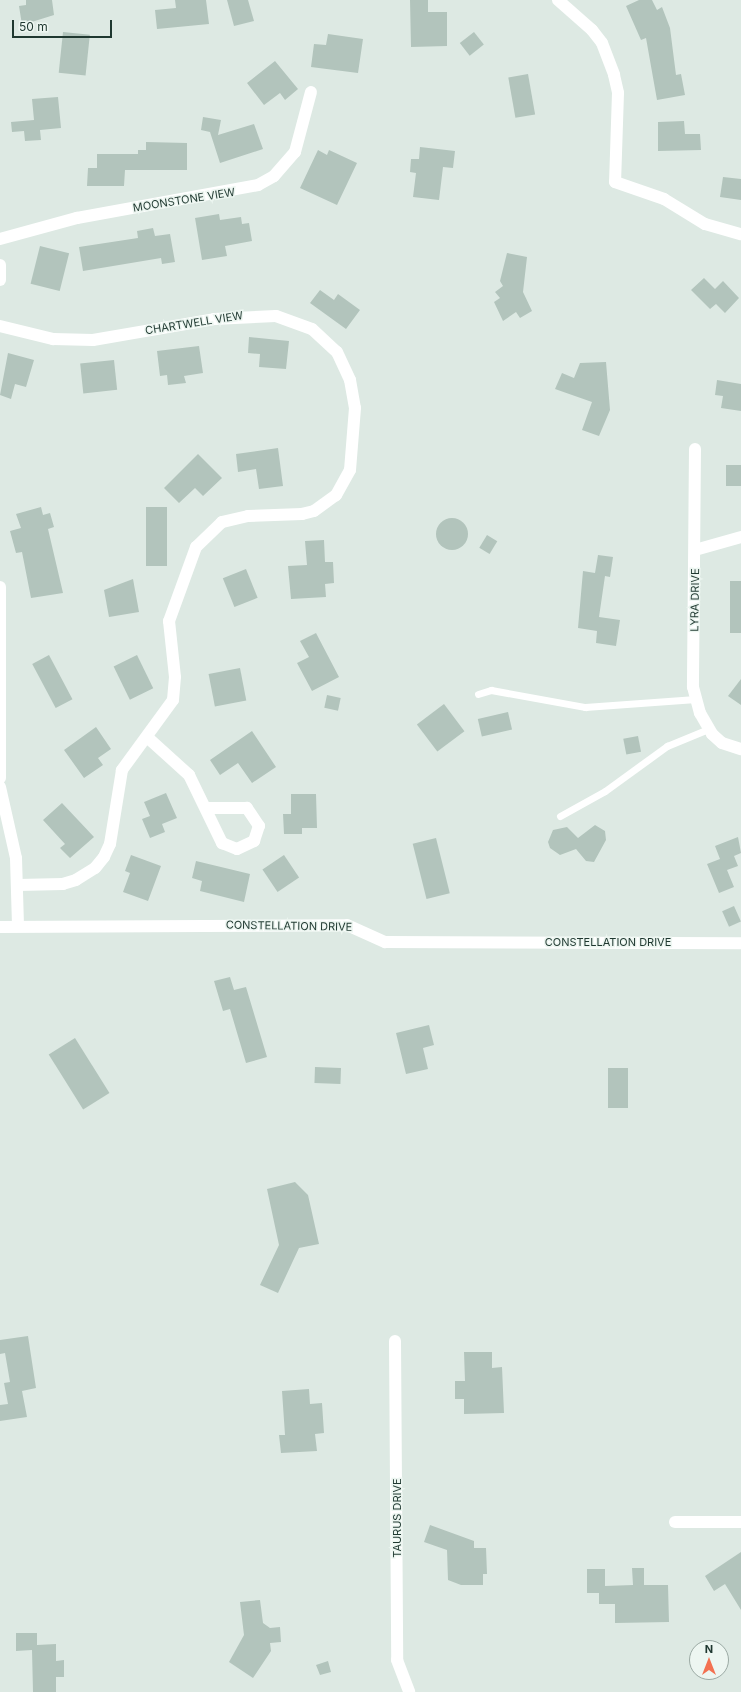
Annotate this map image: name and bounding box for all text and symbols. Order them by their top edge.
scale bar [14,12,114,38]
text: 50 m [19,19,48,34]
street label: MOONSTONE VIEW [132,185,236,215]
street label: CHARTWELL VIEW [144,309,244,337]
street label: LYRA DRIVE [688,568,702,632]
street label: CONSTELLATION DRIVE [226,918,352,934]
street label: CONSTELLATION DRIVE [545,935,671,949]
street label: TAURUS DRIVE [390,1478,404,1558]
north arrow [689,1640,729,1680]
text: N [705,1642,713,1656]

